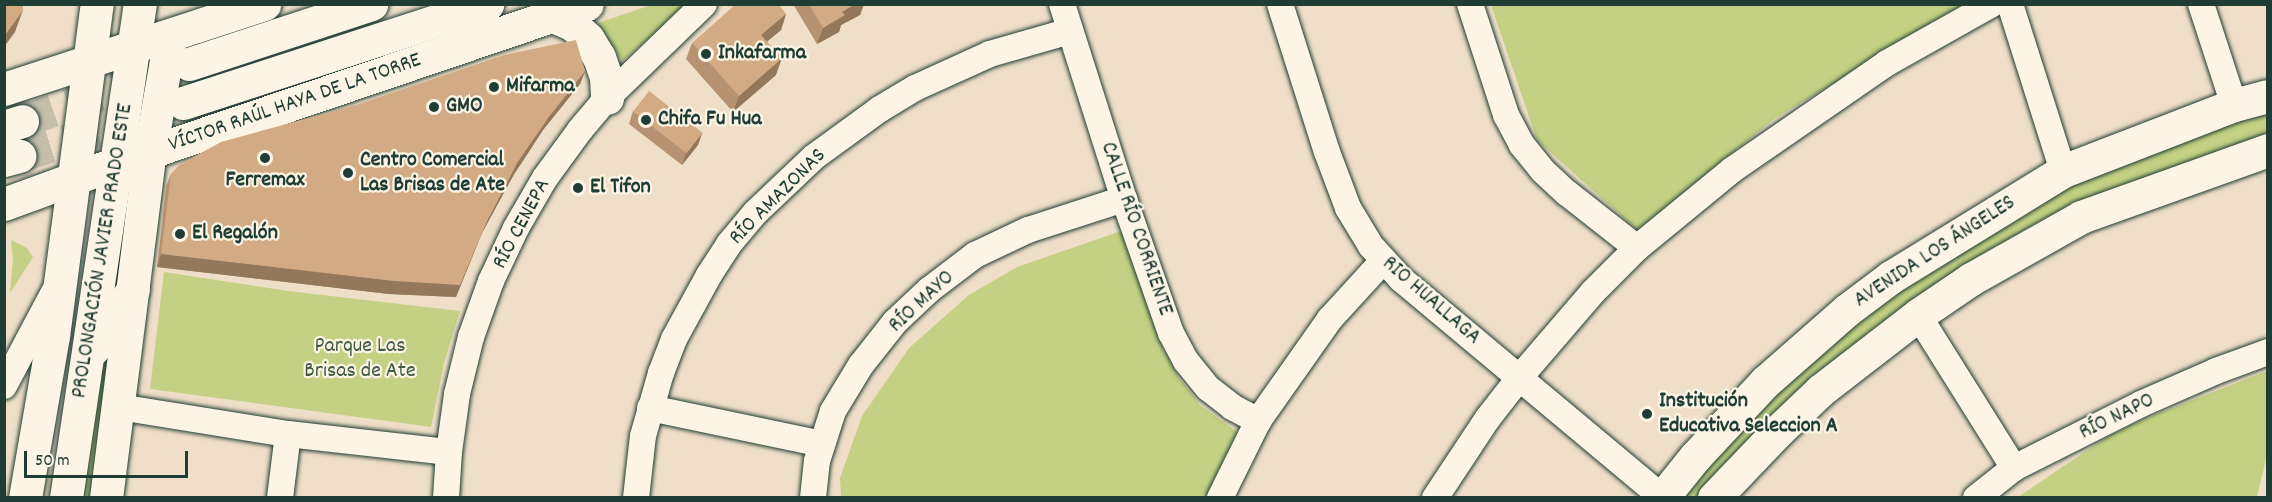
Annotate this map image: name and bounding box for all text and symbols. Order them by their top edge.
place label: Inkafarma [718,41,806,67]
street label: VÍCTOR RAÚL HAYA DE LA TORRE [165,47,425,159]
marker: Inkafarma [699,47,713,61]
place label: Mifarma [506,74,575,100]
marker: Mifarma [487,80,501,94]
place label: GMO [446,94,483,120]
marker: GMO [427,100,441,114]
street label: PROLONGACIÓN JAVIER PRADO ESTE [67,102,139,400]
place label: Chifa Fu Hua [658,107,761,133]
marker: Chifa Fu Hua [639,113,653,127]
street label: CALLE RÍO CORRIENTE [1094,139,1178,319]
street label: RÍO AMAZONAS [724,143,832,251]
place label: Centro Comercial Las Brisas de Ate [360,147,505,198]
marker: Ferremax [258,151,272,165]
marker: Centro Comercial Las Brisas de Ate [341,166,355,180]
place label: Ferremax [225,168,305,194]
street label: RÍO CENEPA [487,174,557,274]
place label: El Tifon [590,175,651,201]
marker: El Tifon [571,181,585,195]
street label: AVENIDA LOS ÁNGELES [1849,190,2021,314]
place label: El Regalón [192,221,278,247]
marker: El Regalón [173,227,187,241]
street label: RIO HUALLAGA [1376,251,1486,351]
street label: RÍO MAYO [884,265,960,339]
park label: Parque Las Brisas de Ate [304,333,416,384]
place label: Institución Educativa Seleccion A [1659,388,1838,440]
street label: RÍO NAPO [2075,388,2159,446]
marker: Institución Educativa Seleccion A [1640,407,1654,421]
scale bar [27,439,190,477]
text: 50 m [35,449,70,474]

